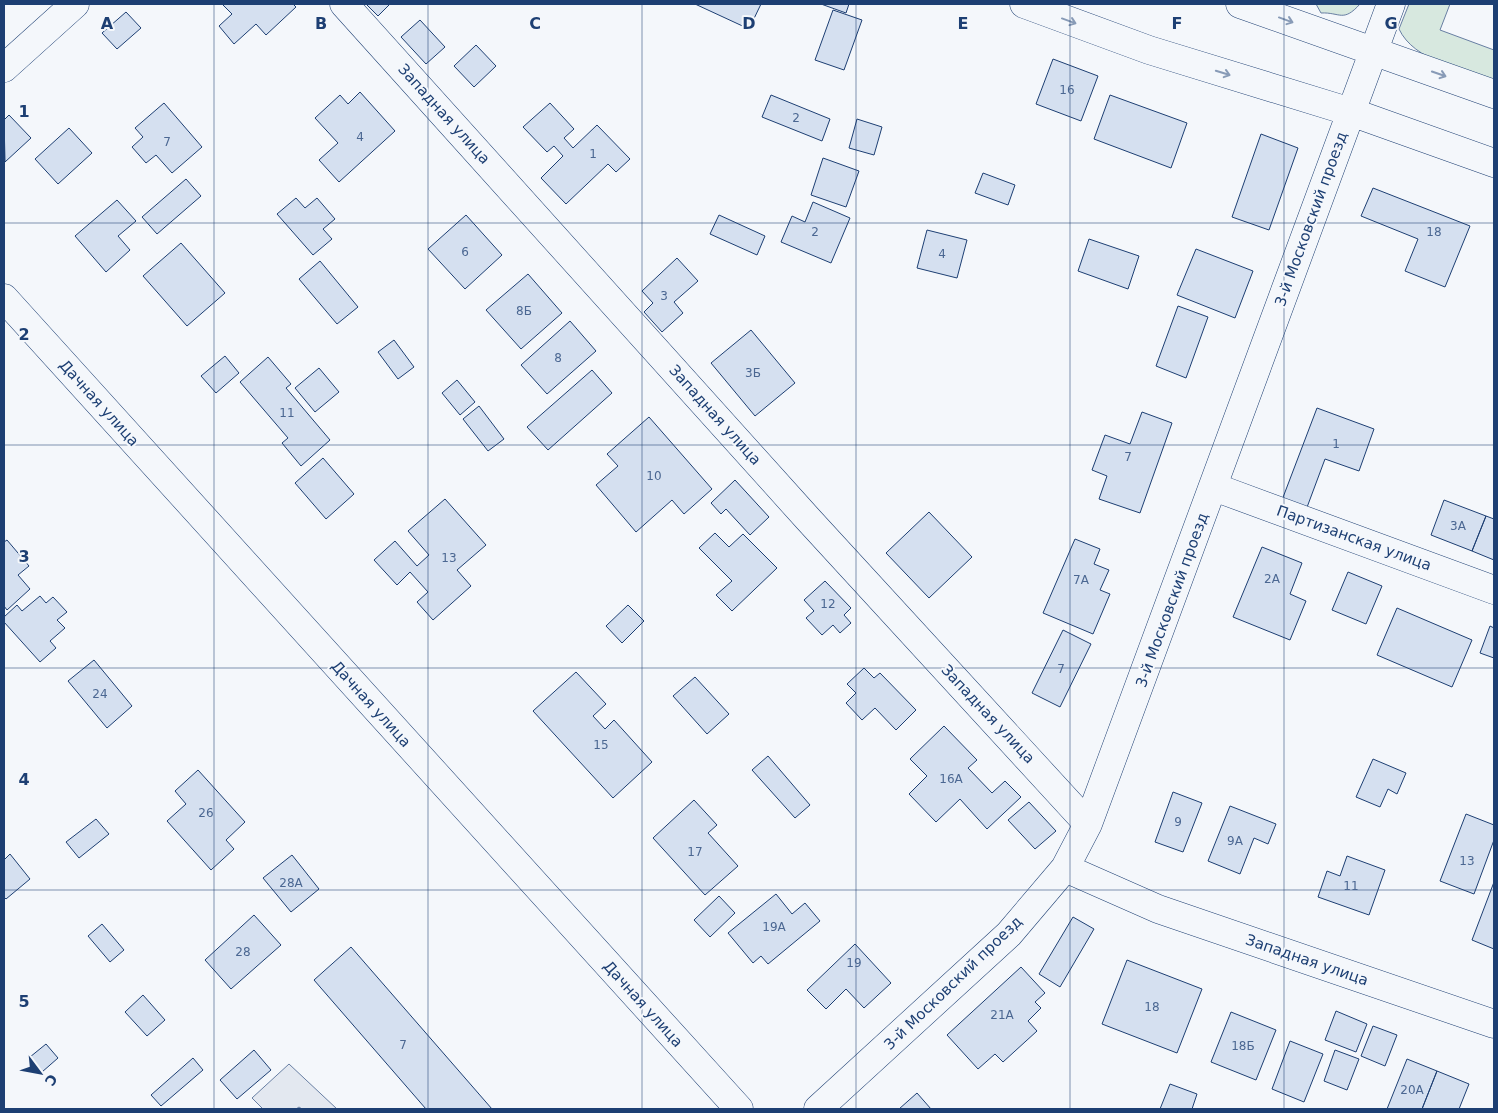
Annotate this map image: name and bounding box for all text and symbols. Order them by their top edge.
text: A [101,14,114,33]
text: B [315,14,327,33]
text: C [529,14,541,33]
text: D [742,14,756,33]
text: E [958,14,968,33]
text: F [1172,14,1182,33]
text: G [1384,14,1398,33]
one-way arrow [1277,16,1293,25]
one-way arrow [1061,17,1077,26]
street label: Западная улица [394,60,494,168]
one-way arrow [1215,69,1231,79]
one-way arrow [1431,70,1447,80]
house number: 16 [1059,83,1075,97]
text: 1 [18,102,30,121]
house number: 2 [792,111,800,125]
street label: 3-й Московский проезд [1271,129,1351,309]
house number: 4 [356,130,364,144]
house number: 7 [163,135,171,149]
house number: 1 [589,147,597,161]
house number: 2 [811,225,819,239]
house number: 18 [1426,225,1442,239]
house number: 6 [461,245,469,259]
house number: 4 [938,247,946,261]
house number: 3 [660,289,668,303]
house number: 8Б [516,304,532,318]
text: 2 [18,325,30,344]
house number: 8 [554,351,562,365]
street label: Дачная улица [55,356,143,450]
street label: Западная улица [665,361,765,469]
house number: 3Б [745,366,761,380]
house number: 11 [279,406,295,420]
house number: 1 [1332,437,1340,451]
house number: 7 [1124,450,1132,464]
house number: 10 [646,469,662,483]
street label: Партизанская улица [1274,502,1434,574]
street label: 3-й Московский проезд [1132,510,1212,690]
house number: 3А [1450,519,1467,533]
text: 3 [18,547,30,566]
house number: 13 [441,551,457,565]
house number: 2А [1264,572,1281,586]
house number: 7А [1073,573,1090,587]
house number: 12 [820,597,836,611]
street label: Дачная улица [327,657,415,751]
street label: Западная улица [938,661,1038,767]
house number: 7 [1057,662,1065,676]
house number: 24 [92,687,108,701]
house number: 15 [593,738,609,752]
text: 4 [18,770,30,789]
house number: 16А [939,772,964,786]
house number: 26 [198,806,214,820]
house number: 9 [1174,815,1182,829]
house number: 9А [1227,834,1244,848]
house number: 17 [687,845,703,859]
house number: 13 [1459,854,1475,868]
house number: 28А [279,876,304,890]
house number: 11 [1343,879,1359,893]
street label: 3-й Московский проезд [880,912,1026,1054]
house number: 19А [762,920,787,934]
street label: Западная улица [1243,931,1371,989]
house number: 28 [235,945,251,959]
house number: 19 [846,956,862,970]
street label: Дачная улица [599,957,687,1051]
text: 5 [18,992,30,1011]
house number: 18 [1144,1000,1160,1014]
house number: 21А [990,1008,1015,1022]
house number: 7 [399,1038,407,1052]
house number: 18Б [1231,1039,1255,1053]
north arrow [15,1048,65,1098]
text: С [42,1071,61,1088]
house number: 20А [1400,1083,1425,1097]

